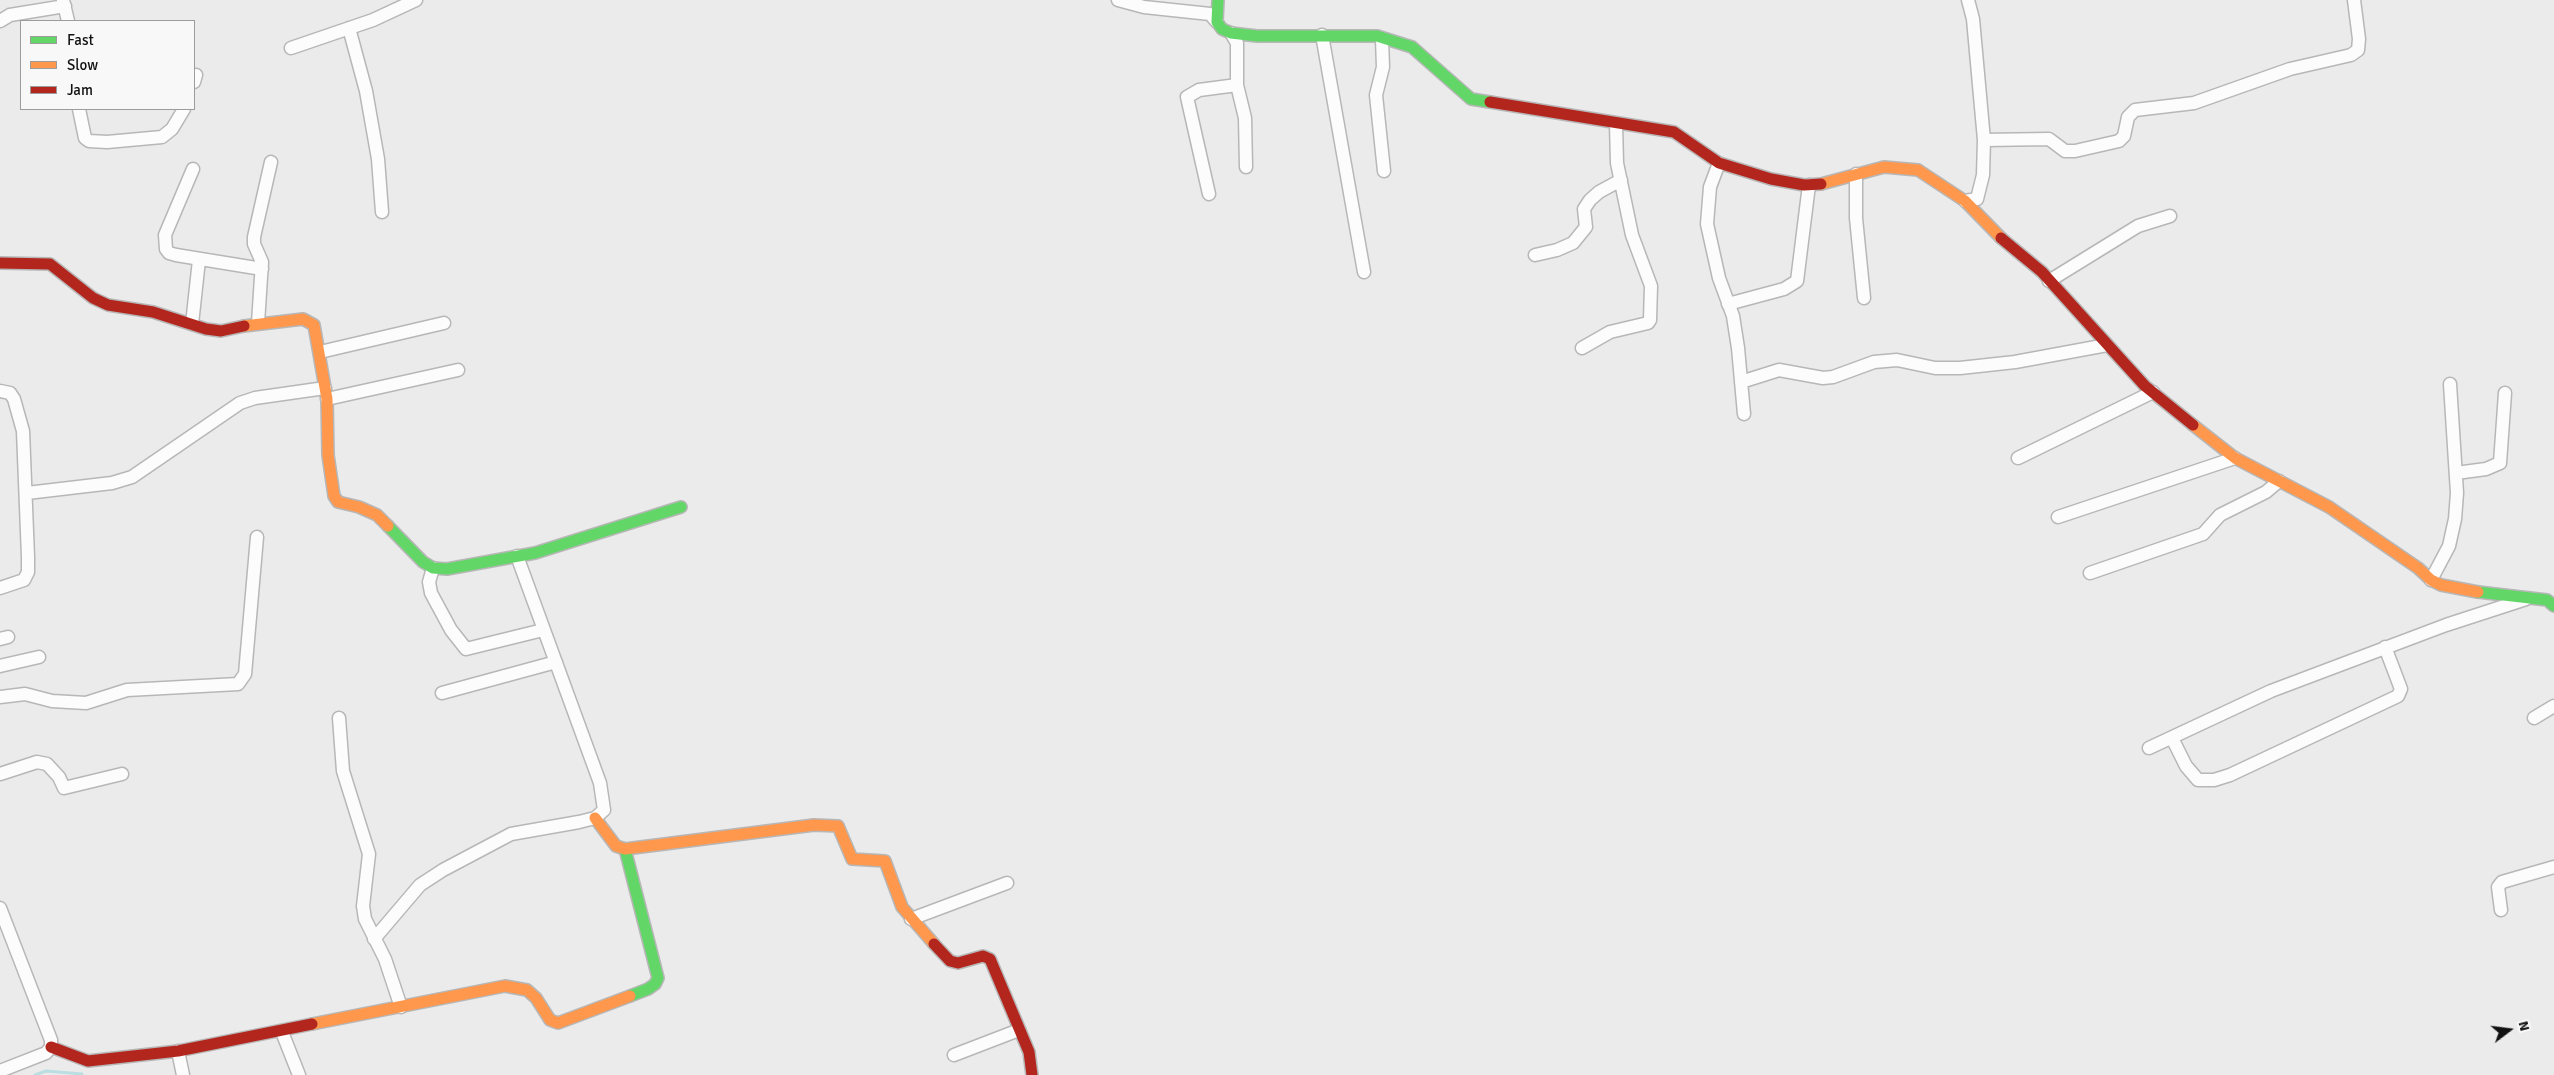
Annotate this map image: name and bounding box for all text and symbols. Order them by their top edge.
legend [20,20,195,110]
text: Fast [67,31,94,49]
text: Slow [67,56,98,74]
text: Jam [67,81,93,99]
north arrow [2484,1005,2534,1055]
text: N [2514,1019,2533,1033]

